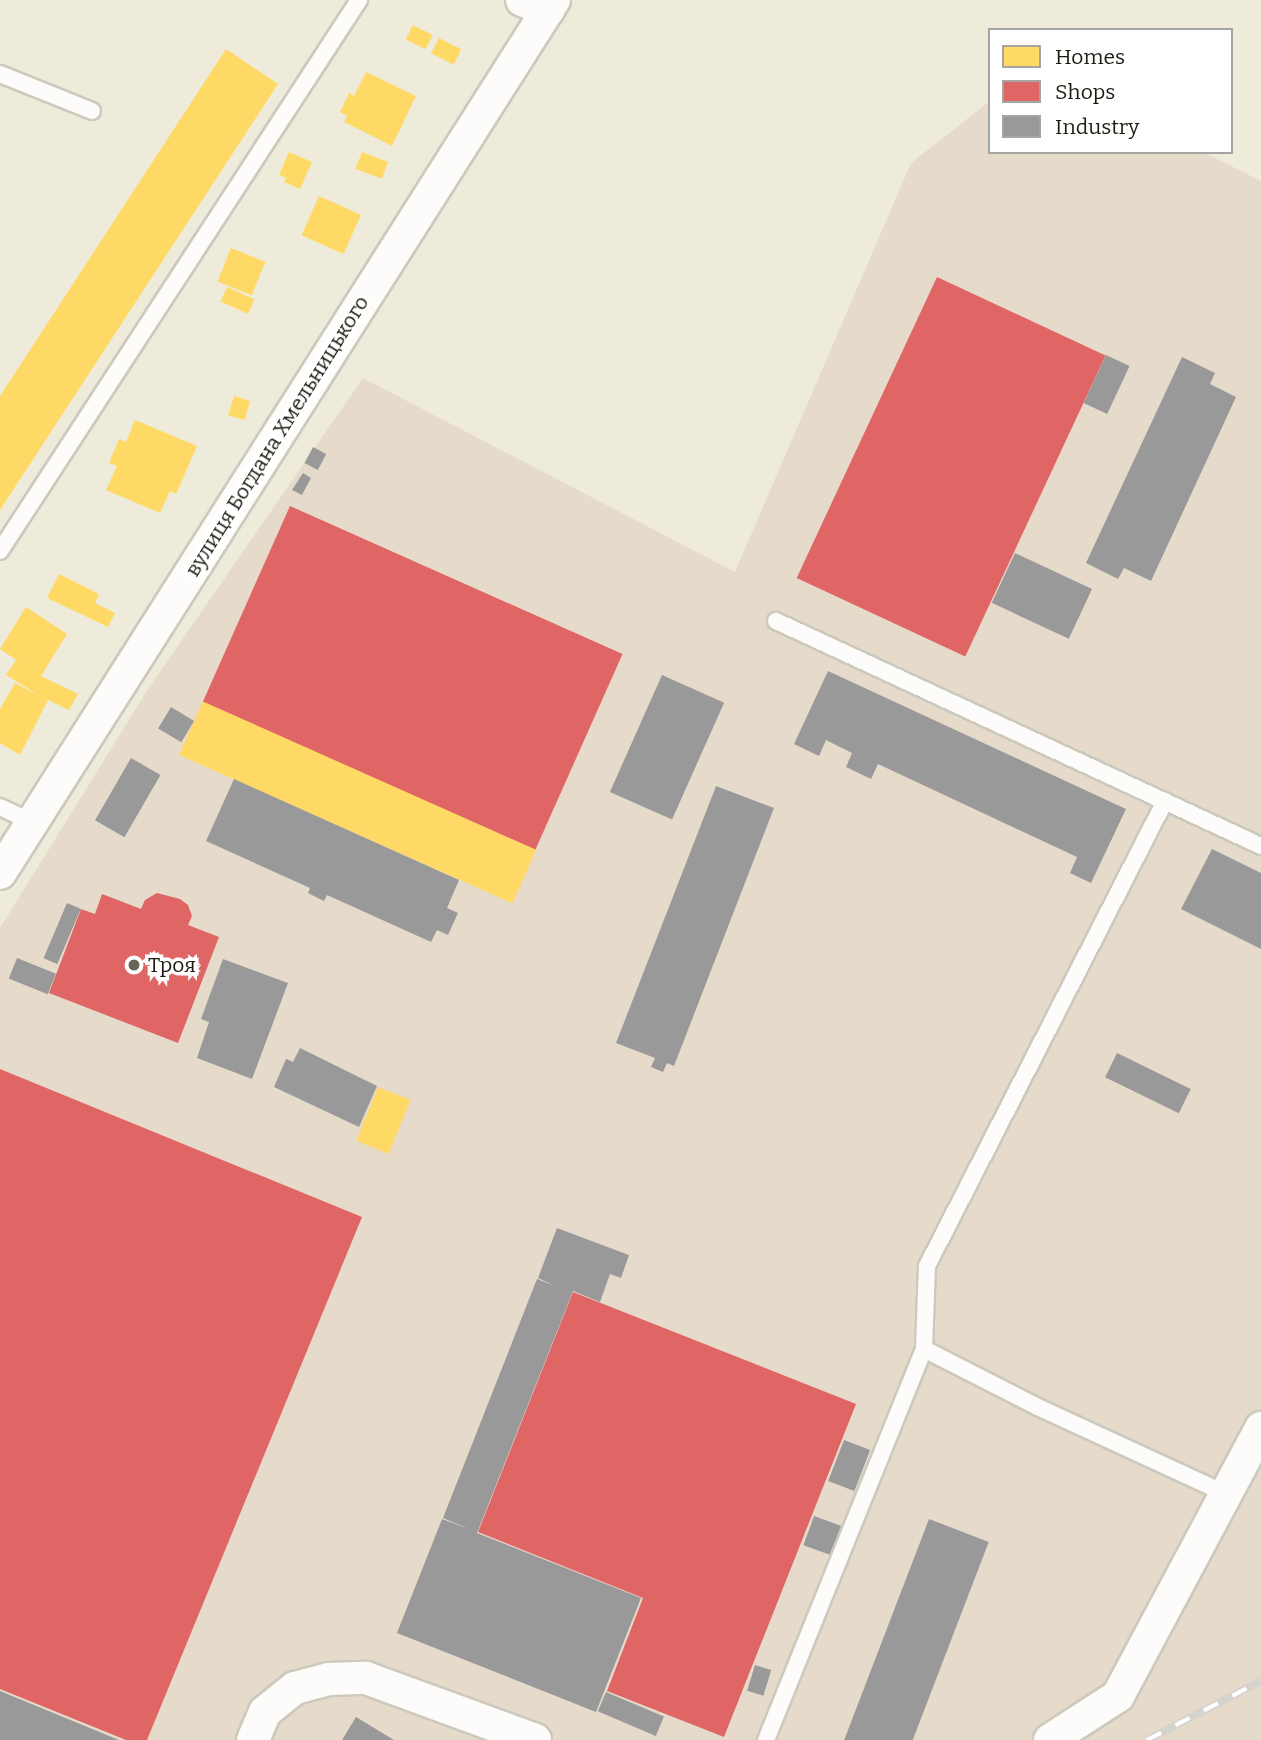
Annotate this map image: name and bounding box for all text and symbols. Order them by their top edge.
legend [988,28,1233,154]
text: Homes [1055,44,1125,70]
text: Shops [1055,79,1115,105]
text: Industry [1055,114,1139,140]
street label: вулиця Богдана Хмельницького [180,291,374,581]
place label: Троя [148,952,196,978]
marker: Троя [126,957,142,973]

